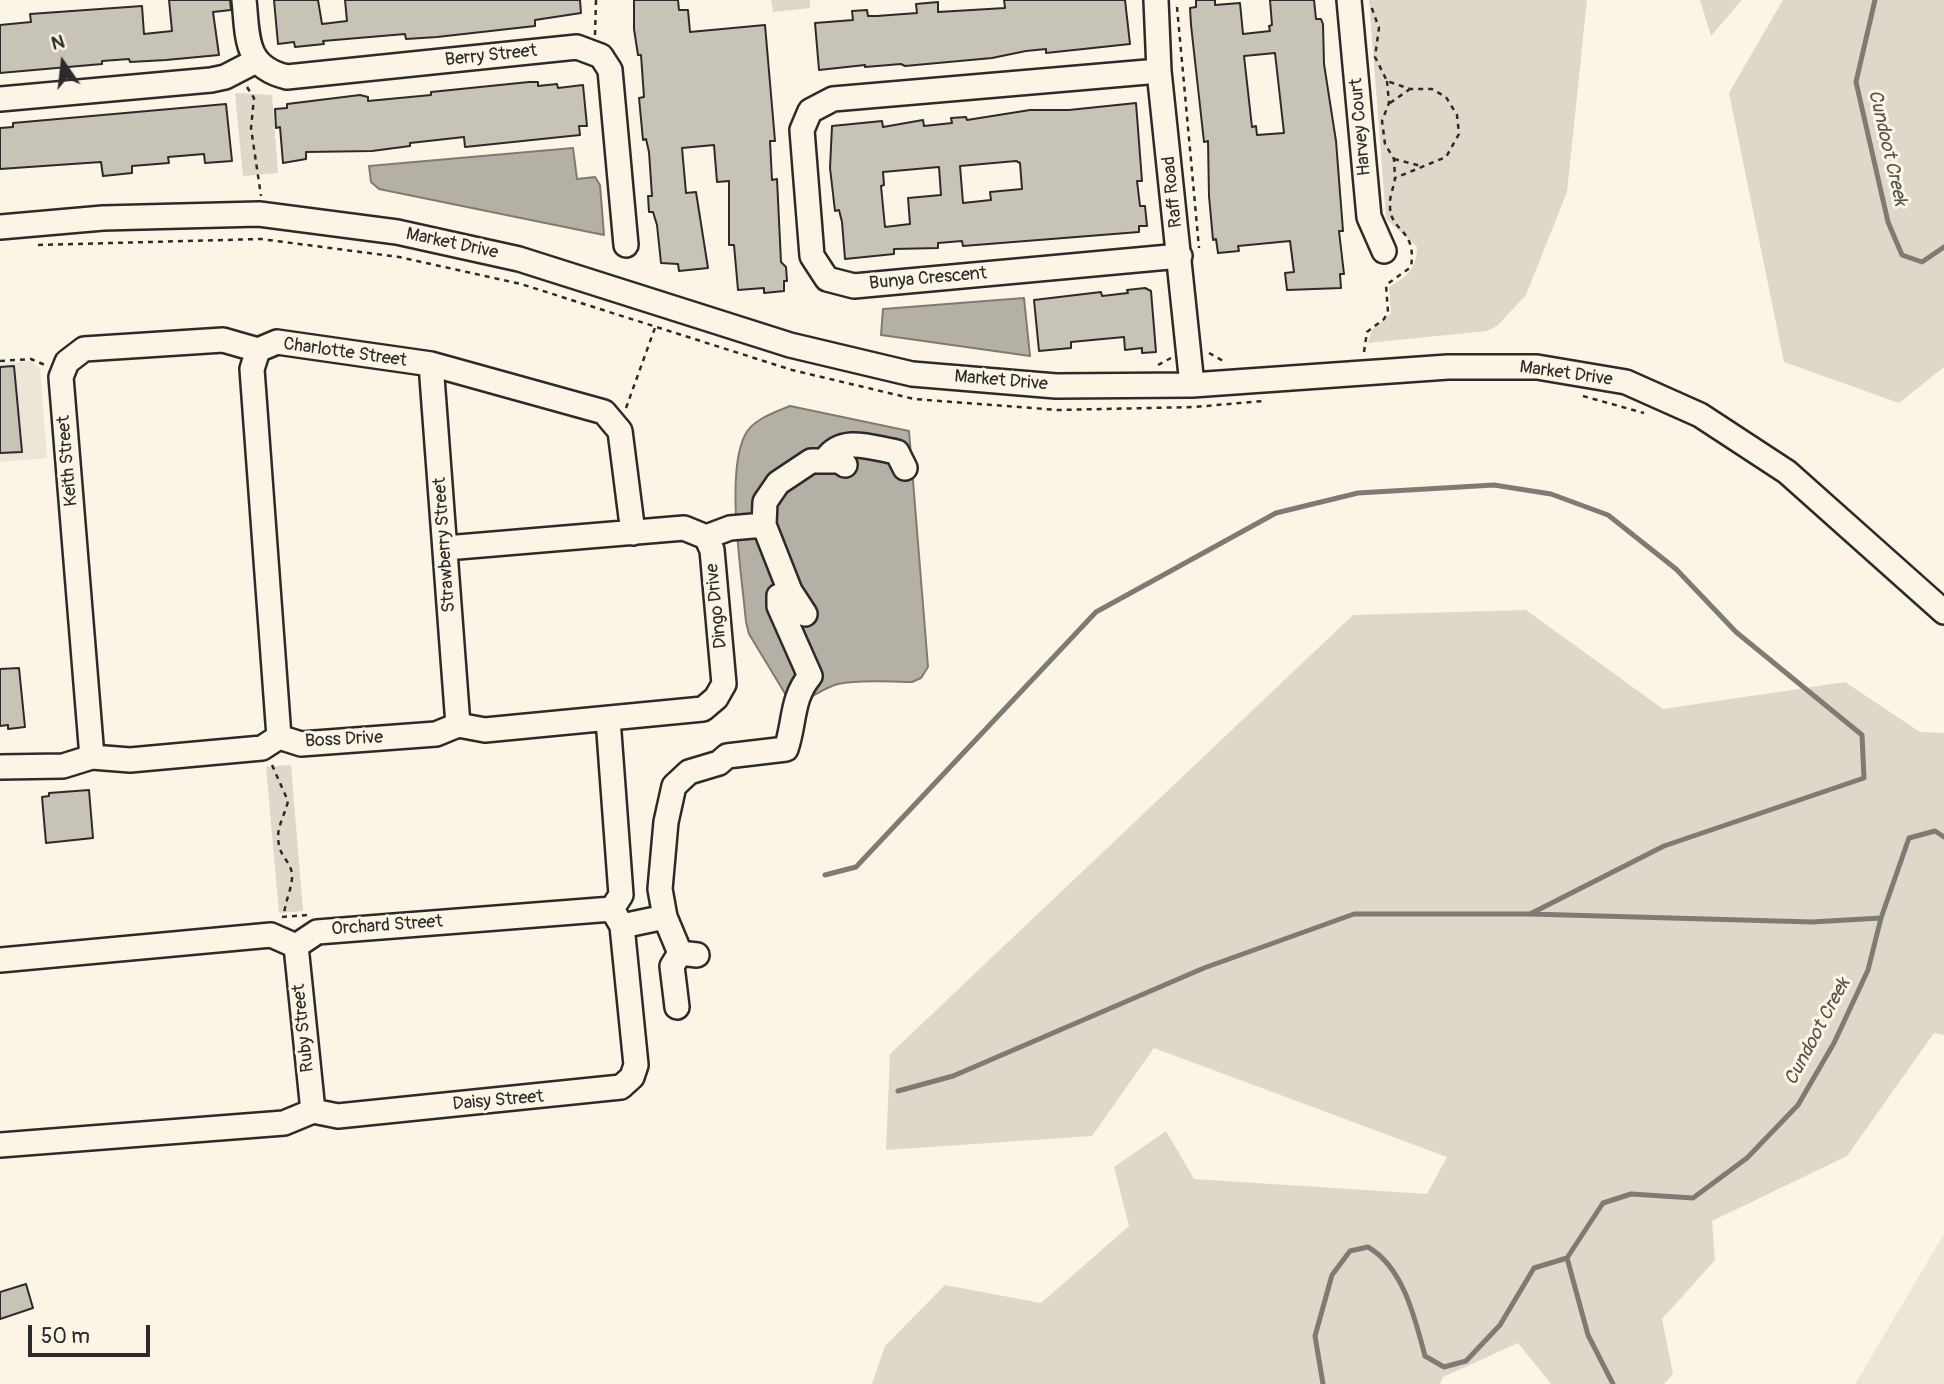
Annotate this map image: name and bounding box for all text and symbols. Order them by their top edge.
north arrow [28,28,98,98]
text: N [49,29,67,56]
street label: Berry Street [444,40,538,72]
street label: Harvey Court [1346,77,1376,177]
water label: Cundoot Creek [1863,88,1911,208]
street label: Raff Road [1159,155,1187,229]
street label: Market Drive [404,224,500,264]
street label: Bunya Crescent [868,263,988,295]
street label: Charlotte Street [282,334,408,372]
street label: Market Drive [1518,357,1614,391]
street label: Market Drive [953,366,1049,396]
street label: Keith Street [53,415,83,507]
street label: Strawberry Street [429,477,461,613]
street label: Dingo Drive [702,562,732,650]
street label: Boss Drive [304,727,384,753]
street label: Orchard Street [331,911,443,941]
water label: Cundoot Creek [1780,975,1856,1089]
street label: Ruby Street [289,983,319,1073]
street label: Daisy Street [452,1086,544,1116]
scale bar [32,1310,154,1354]
text: 50 m [41,1323,90,1350]

